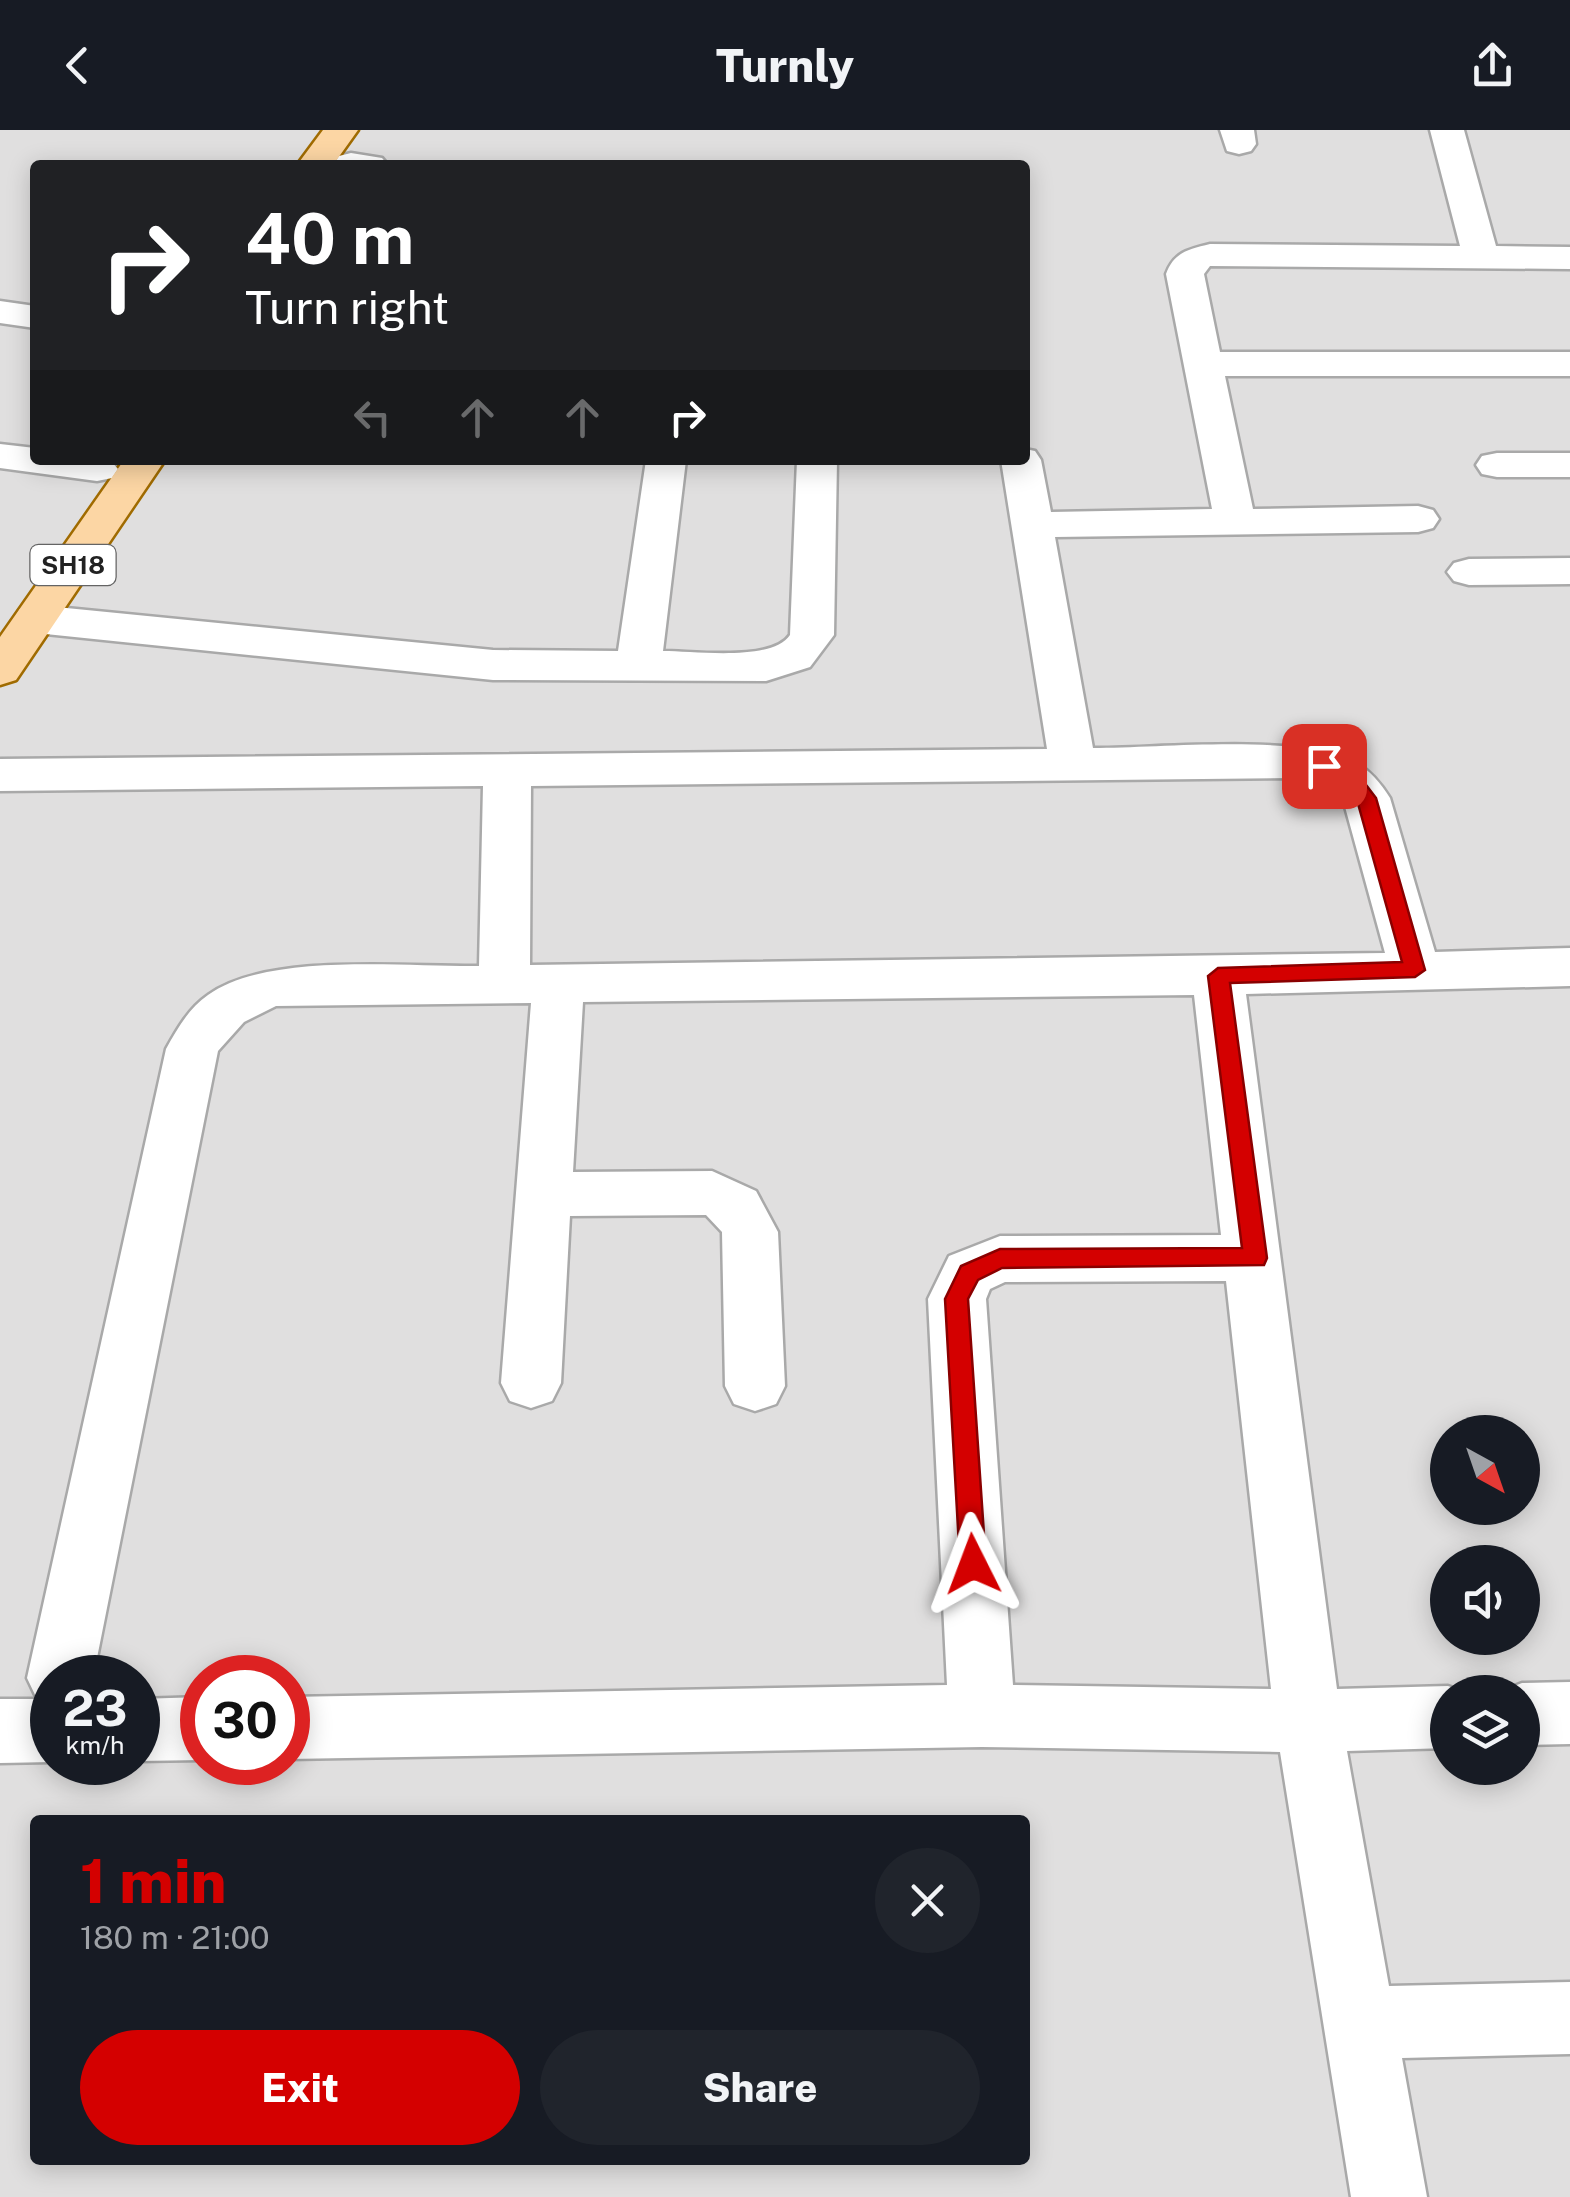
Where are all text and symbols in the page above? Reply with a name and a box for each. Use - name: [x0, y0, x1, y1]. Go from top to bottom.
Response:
- icon: back: [50, 38, 105, 93]
- icon: share: [1465, 38, 1520, 93]
- text: Turnly: [716, 39, 854, 92]
- text: 40 m: [245, 197, 415, 280]
- icon: right: [80, 200, 210, 330]
- text: Turn right: [245, 281, 449, 334]
- icon: left: [345, 390, 400, 445]
- icon: ahead: [450, 390, 505, 445]
- icon: ahead: [555, 390, 610, 445]
- icon: right: [660, 390, 715, 445]
- road number: SH18: [30, 545, 116, 585]
- pin: [1282, 724, 1367, 809]
- icon: arrive: [1297, 739, 1352, 794]
- north arrow: [1430, 1415, 1540, 1525]
- map controls: [1430, 1415, 1540, 1785]
- position arrow: [921, 1512, 1025, 1616]
- button: sound: [1430, 1545, 1540, 1655]
- speed limit sign: 30: [180, 1655, 310, 1785]
- button: layers: [1430, 1675, 1540, 1785]
- text: 23: [62, 1678, 128, 1737]
- text: km/h: [66, 1730, 124, 1760]
- text: 1 min: [80, 1846, 227, 1917]
- button: close: [875, 1848, 980, 1953]
- text: 180 m · 21:00: [80, 1919, 270, 1956]
- button: Exit: [80, 2030, 520, 2145]
- button: Share: [540, 2030, 980, 2145]

